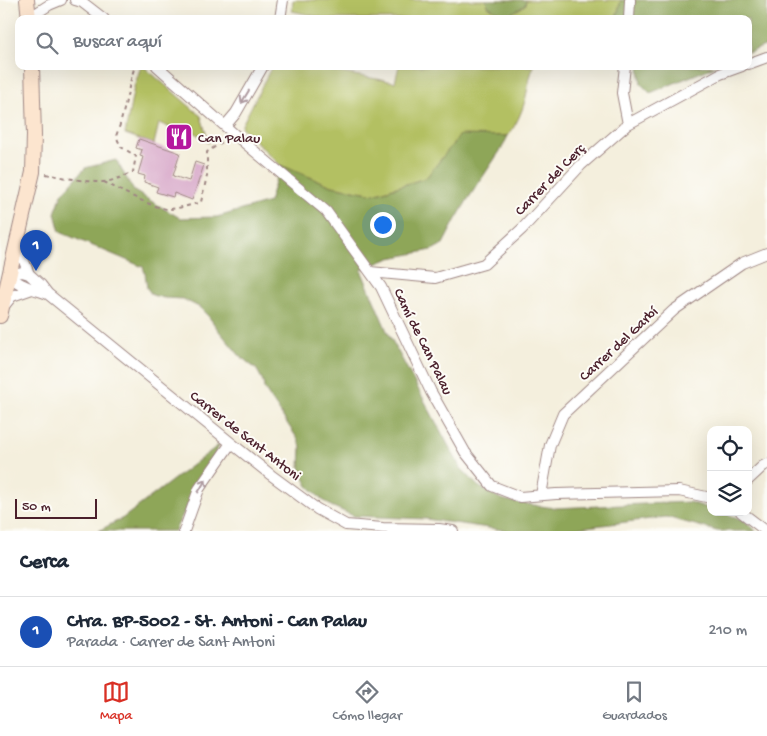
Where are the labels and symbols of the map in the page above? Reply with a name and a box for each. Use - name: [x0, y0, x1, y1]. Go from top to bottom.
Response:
- one-way arrow: [240, 89, 250, 103]
- restaurant icon: Can Palau: [164, 122, 194, 152]
- place label: Can Palau: [198, 130, 260, 148]
- street label: Carrer del Cerç: [512, 140, 590, 220]
- your location: [370, 212, 396, 238]
- pin: 1: [20, 230, 52, 271]
- street label: Camí de Can Palau: [389, 286, 456, 398]
- street label: Carrer del Garbí: [576, 303, 663, 386]
- street label: Carrer de Sant Antoni: [186, 388, 304, 486]
- one-way arrow: [197, 479, 207, 493]
- scale bar: [15, 496, 98, 519]

